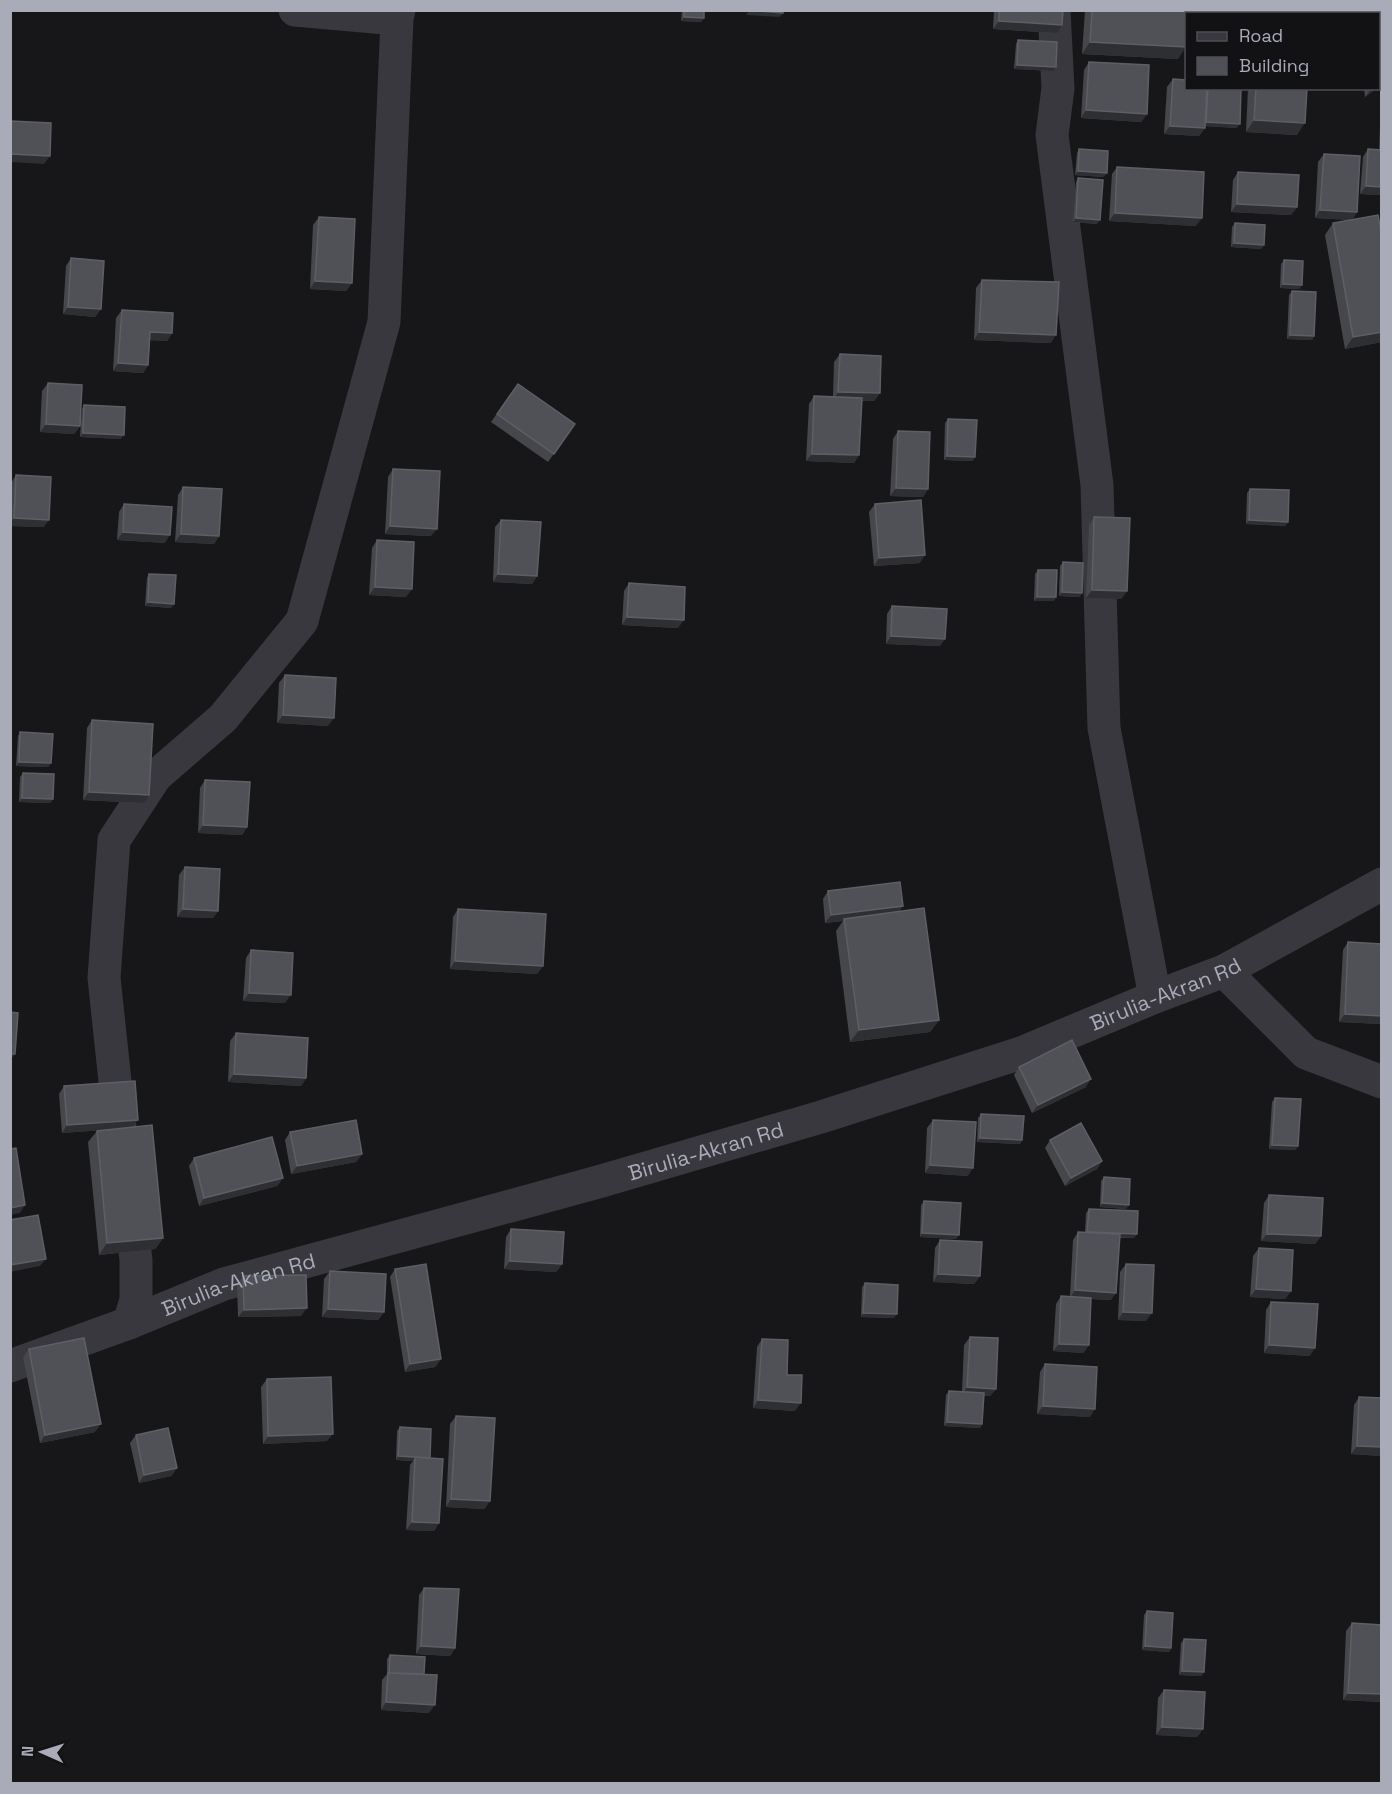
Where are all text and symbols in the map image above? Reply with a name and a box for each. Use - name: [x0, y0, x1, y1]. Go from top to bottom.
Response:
- legend: [1185, 12, 1380, 90]
- text: Road: [1239, 24, 1283, 47]
- text: Building: [1239, 54, 1309, 77]
- street label: Birulia-Akran Rd: [1085, 951, 1246, 1036]
- street label: Birulia-Akran Rd: [625, 1115, 787, 1186]
- street label: Birulia-Akran Rd: [157, 1246, 318, 1322]
- north arrow: [12, 1722, 72, 1782]
- text: N: [17, 1745, 38, 1757]

